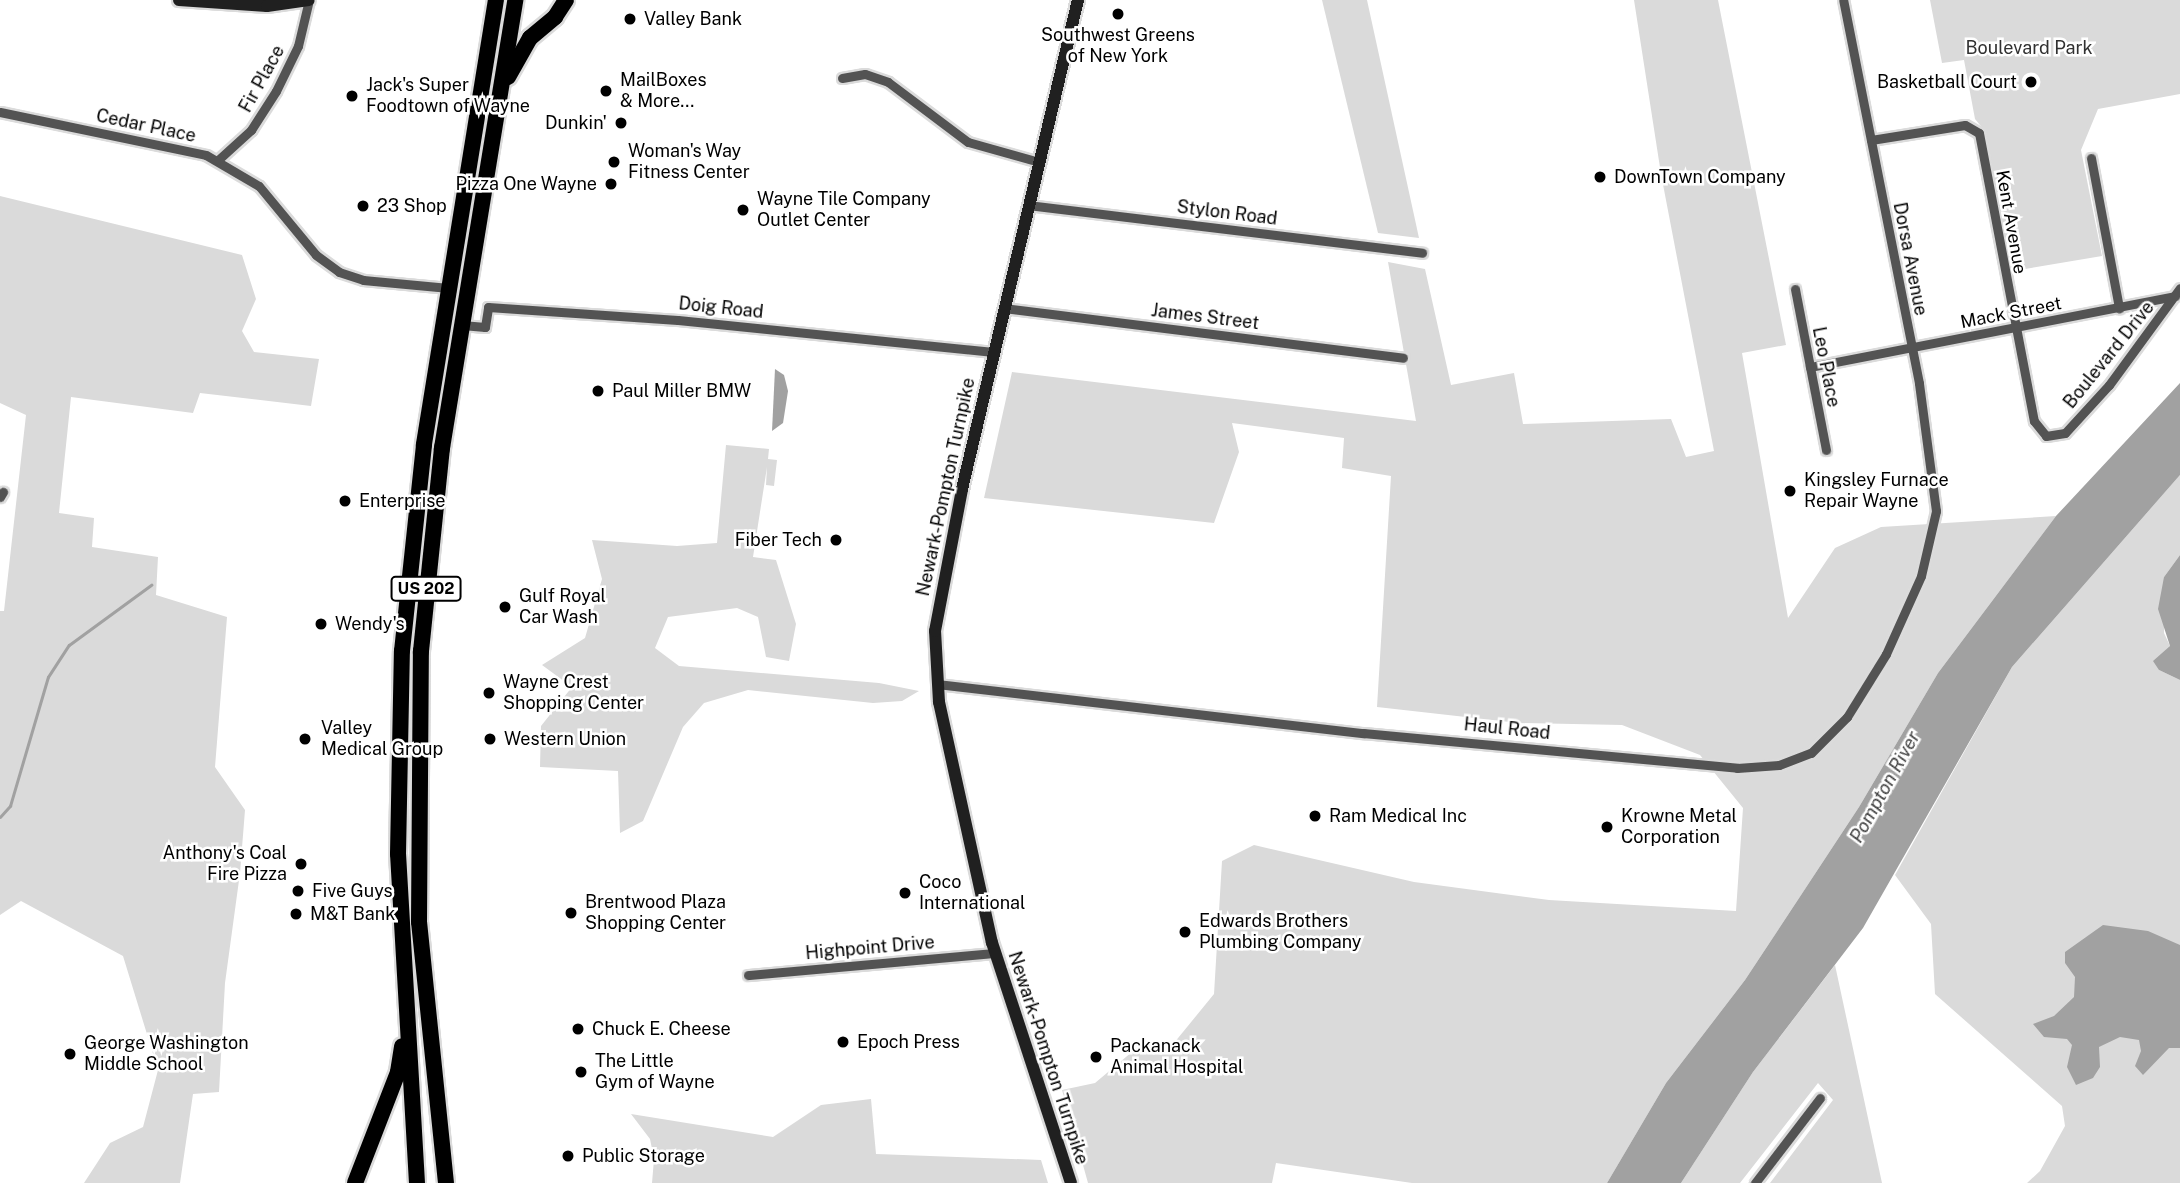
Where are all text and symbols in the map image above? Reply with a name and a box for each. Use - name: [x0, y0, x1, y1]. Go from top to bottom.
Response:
- marker: Southwest Greens of New York: [1110, 6, 1126, 22]
- place label: Valley Bank: [644, 8, 742, 30]
- marker: Valley Bank: [622, 11, 638, 27]
- place label: Southwest Greens of New York: [1041, 25, 1195, 68]
- park label: Boulevard Park: [1965, 37, 2093, 59]
- street label: Fir Place: [235, 42, 289, 116]
- place label: MailBoxes & More...: [620, 70, 707, 112]
- place label: Basketball Court: [1877, 71, 2017, 93]
- marker: Basketball Court: [2023, 74, 2039, 90]
- place label: Jack's Super Foodtown of Wayne: [366, 75, 531, 118]
- marker: MailBoxes & More...: [598, 83, 614, 99]
- marker: Jack's Super Foodtown of Wayne: [344, 88, 360, 104]
- street label: Cedar Place: [94, 105, 198, 147]
- place label: Dunkin': [545, 112, 607, 134]
- marker: Dunkin': [613, 115, 629, 131]
- place label: Woman's Way Fitness Center: [628, 141, 750, 184]
- marker: Woman's Way Fitness Center: [606, 154, 622, 170]
- place label: DownTown Company: [1614, 166, 1786, 188]
- street label: Kent Avenue: [1991, 168, 2031, 276]
- marker: DownTown Company: [1592, 169, 1608, 185]
- place label: Pizza One Wayne: [455, 173, 597, 195]
- marker: Pizza One Wayne: [603, 176, 619, 192]
- place label: Wayne Tile Company Outlet Center: [757, 189, 931, 232]
- place label: 23 Shop: [377, 195, 447, 217]
- street label: Stylon Road: [1176, 196, 1278, 230]
- marker: 23 Shop: [355, 198, 371, 214]
- street label: Dorsa Avenue: [1888, 201, 1932, 317]
- marker: Wayne Tile Company Outlet Center: [735, 202, 751, 218]
- street label: Doig Road: [677, 293, 765, 323]
- street label: Mack Street: [1959, 293, 2063, 333]
- street label: Boulevard Drive: [2059, 297, 2159, 413]
- street label: James Street: [1150, 300, 1260, 334]
- street label: Leo Place: [1808, 325, 1844, 409]
- street label: Newark-Pompton Turnpike: [912, 376, 980, 598]
- place label: Paul Miller BMW: [612, 380, 751, 402]
- marker: Paul Miller BMW: [590, 383, 606, 399]
- place label: Kingsley Furnace Repair Wayne: [1804, 470, 1949, 512]
- marker: Kingsley Furnace Repair Wayne: [1782, 483, 1798, 499]
- place label: Enterprise: [359, 490, 445, 512]
- marker: Enterprise: [337, 493, 353, 509]
- place label: Fiber Tech: [735, 529, 822, 551]
- marker: Fiber Tech: [828, 532, 844, 548]
- road number: US 202: [389, 576, 463, 602]
- place label: Gulf Royal Car Wash: [519, 586, 606, 628]
- marker: Gulf Royal Car Wash: [497, 599, 513, 615]
- place label: Wendy's: [335, 613, 405, 635]
- marker: Wendy's: [313, 616, 329, 632]
- place label: Wayne Crest Shopping Center: [503, 672, 644, 714]
- marker: Wayne Crest Shopping Center: [481, 685, 497, 701]
- street label: Haul Road: [1463, 714, 1551, 744]
- place label: Valley Medical Group: [321, 718, 443, 760]
- water label: Pompton River: [1845, 727, 1925, 847]
- place label: Western Union: [504, 728, 626, 750]
- marker: Valley Medical Group: [295, 729, 315, 749]
- marker: Western Union: [482, 731, 498, 747]
- place label: Ram Medical Inc: [1329, 805, 1467, 827]
- place label: Krowne Metal Corporation: [1621, 806, 1737, 848]
- marker: Ram Medical Inc: [1307, 808, 1323, 824]
- marker: Krowne Metal Corporation: [1599, 819, 1615, 835]
- place label: Anthony's Coal Fire Pizza: [162, 843, 287, 886]
- marker: Anthony's Coal Fire Pizza: [293, 856, 309, 872]
- place label: Coco International: [919, 872, 1025, 914]
- place label: Five Guys: [312, 880, 393, 902]
- marker: Five Guys: [290, 883, 306, 899]
- marker: Coco International: [897, 885, 913, 901]
- place label: Brentwood Plaza Shopping Center: [585, 892, 726, 934]
- place label: M&T Bank: [310, 903, 395, 925]
- marker: Brentwood Plaza Shopping Center: [563, 905, 579, 921]
- marker: M&T Bank: [288, 906, 304, 922]
- place label: Edwards Brothers Plumbing Company: [1199, 911, 1361, 954]
- marker: Edwards Brothers Plumbing Company: [1177, 924, 1193, 940]
- street label: Highpoint Drive: [804, 932, 936, 964]
- street label: Newark-Pompton Turnpike: [1003, 949, 1093, 1167]
- place label: Chuck E. Cheese: [592, 1018, 731, 1040]
- marker: Chuck E. Cheese: [570, 1021, 586, 1037]
- place label: Epoch Press: [857, 1031, 960, 1053]
- place label: George Washington Middle School: [84, 1033, 249, 1076]
- marker: Epoch Press: [835, 1034, 851, 1050]
- place label: Packanack Animal Hospital: [1110, 1036, 1243, 1078]
- marker: George Washington Middle School: [62, 1046, 78, 1062]
- marker: Packanack Animal Hospital: [1088, 1049, 1104, 1065]
- place label: The Little Gym of Wayne: [595, 1051, 715, 1094]
- marker: The Little Gym of Wayne: [573, 1064, 589, 1080]
- place label: Public Storage: [582, 1145, 705, 1167]
- marker: Public Storage: [560, 1148, 576, 1164]

